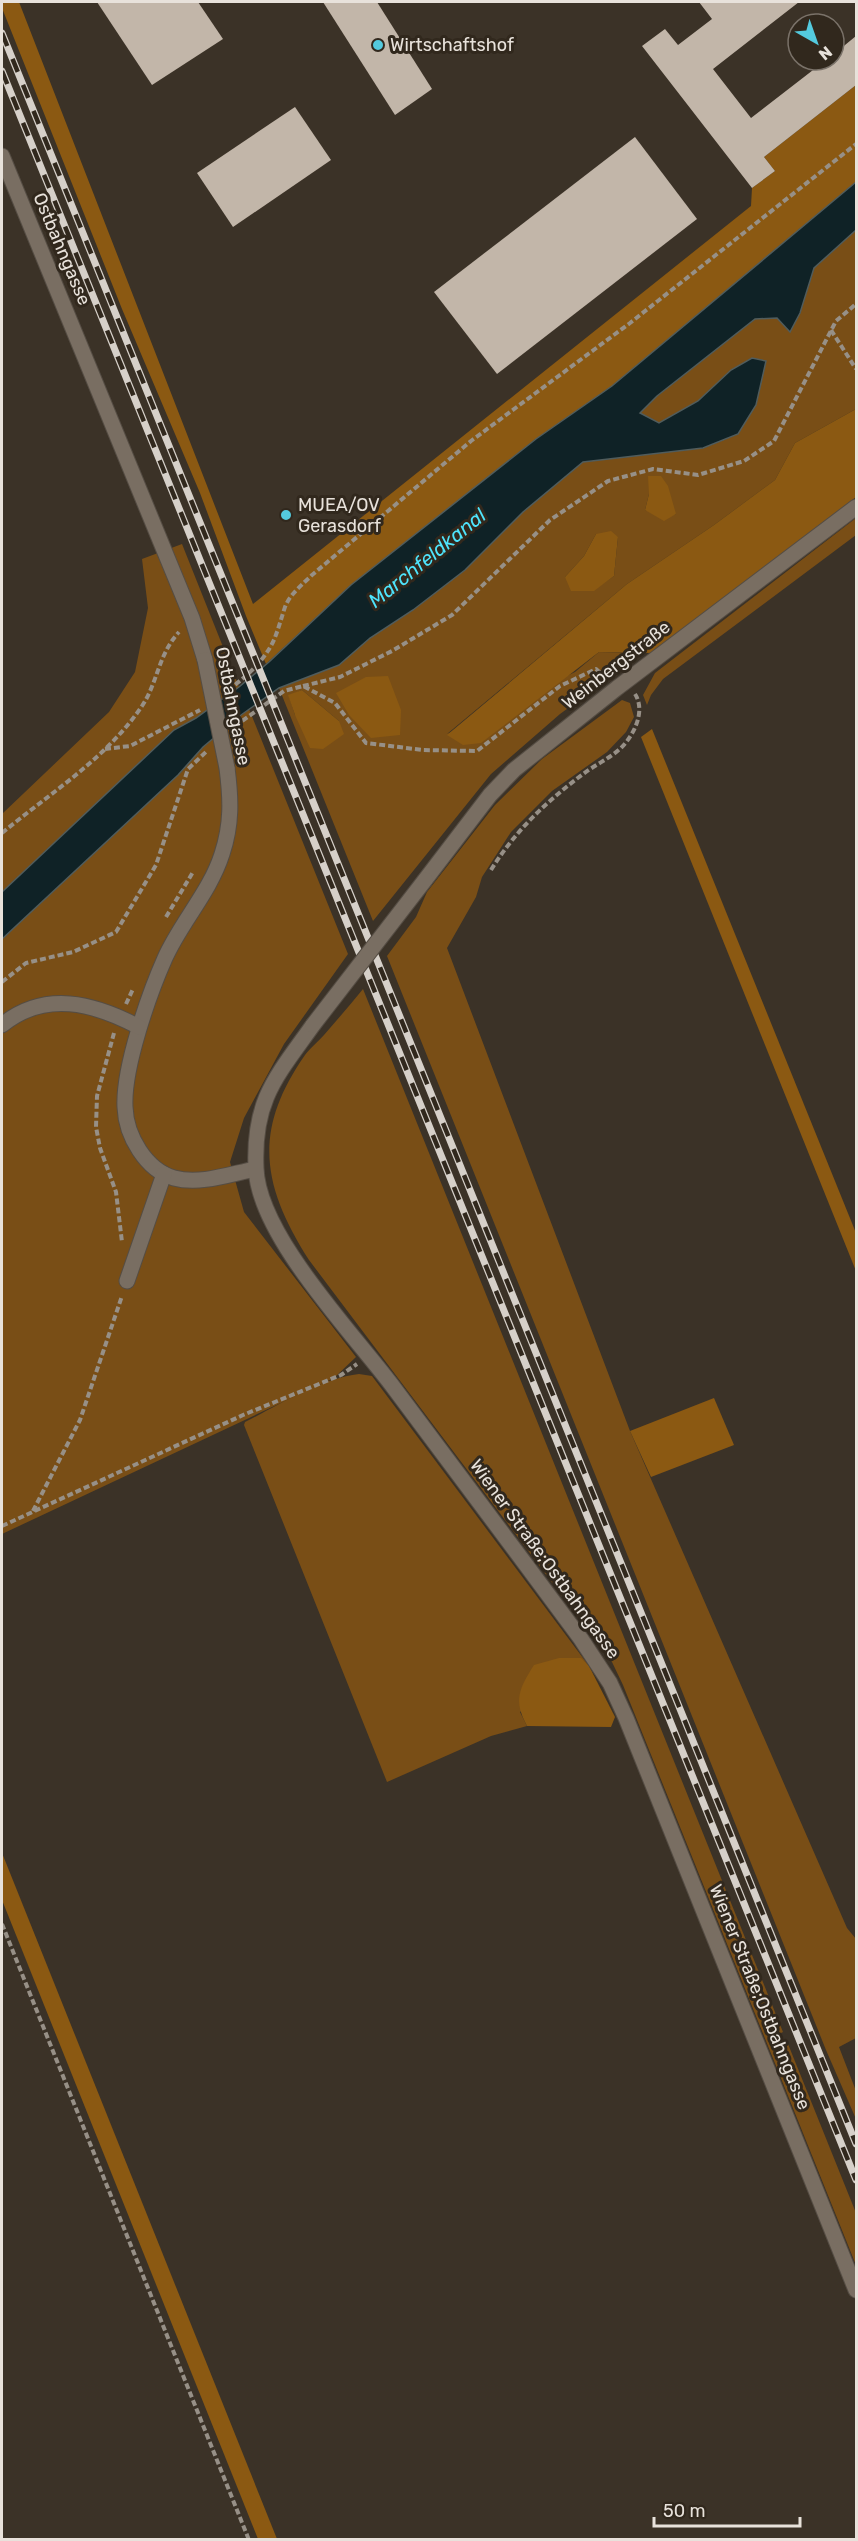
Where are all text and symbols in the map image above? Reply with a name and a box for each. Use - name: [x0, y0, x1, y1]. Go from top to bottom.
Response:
- north arrow: [786, 12, 846, 72]
- place label: Wirtschaftshof: [390, 34, 514, 56]
- marker: Wirtschaftshof: [371, 38, 385, 52]
- text: N: [815, 42, 836, 64]
- street label: Ostbahngasse: [28, 189, 96, 309]
- place label: MUEA/OV Gerasdorf: [298, 494, 381, 537]
- water label: Marchfeldkanal: [363, 503, 492, 613]
- marker: MUEA/OV Gerasdorf: [279, 508, 293, 522]
- street label: Weinbergstraße: [558, 616, 674, 714]
- street label: Ostbahngasse: [211, 645, 255, 767]
- street label: Wiener Straße;Ostbahngasse: [465, 1455, 625, 1663]
- street label: Wiener Straße;Ostbahngasse: [705, 1881, 815, 2113]
- scale bar: [654, 2490, 800, 2528]
- text: 50 m: [663, 2500, 706, 2522]

